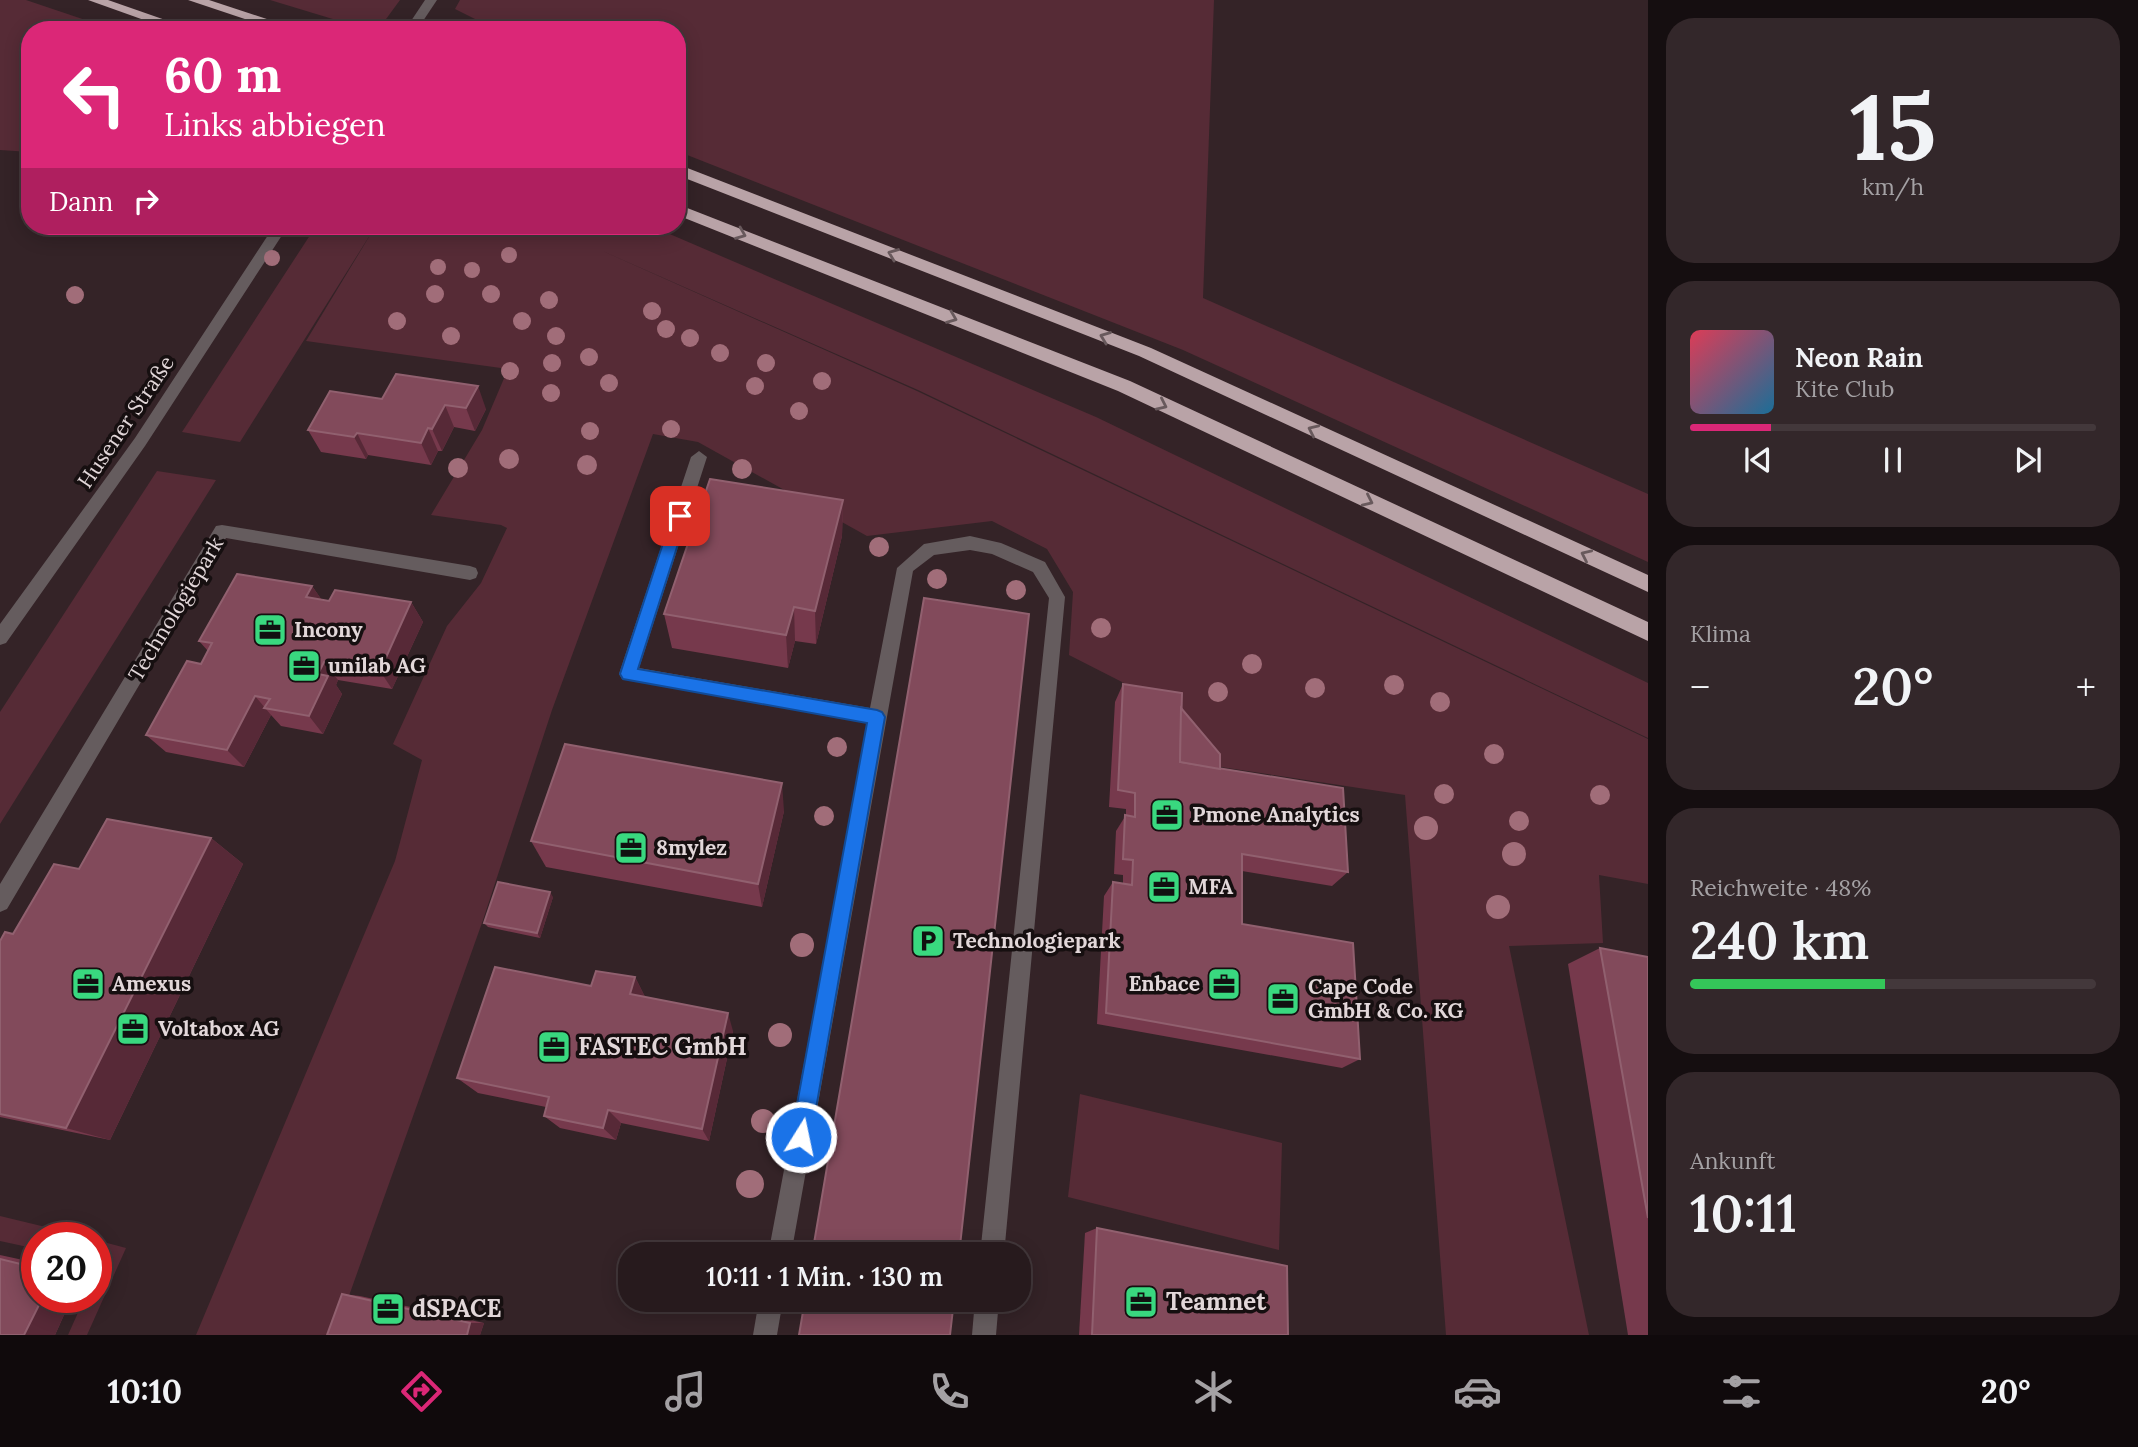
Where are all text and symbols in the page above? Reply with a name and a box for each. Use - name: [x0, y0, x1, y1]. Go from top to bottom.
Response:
- text: 60 m: [164, 43, 281, 105]
- icon: left: [49, 49, 140, 140]
- text: 15: [1850, 68, 1936, 185]
- text: Links abbiegen: [164, 104, 386, 145]
- text: km/h: [1862, 172, 1924, 201]
- icon: right: [127, 182, 165, 220]
- text: Dann: [49, 185, 113, 218]
- one-way arrow: [734, 226, 746, 240]
- one-way arrow: [888, 248, 900, 262]
- one-way arrow: [945, 310, 957, 324]
- one-way arrow: [1099, 331, 1111, 345]
- text: Neon Rain: [1795, 341, 1923, 374]
- street label: Husener Straße: [71, 350, 180, 493]
- text: Kite Club: [1795, 374, 1894, 403]
- one-way arrow: [1155, 396, 1168, 410]
- one-way arrow: [1307, 424, 1320, 438]
- icon: previous: [1739, 441, 1777, 479]
- icon: pause: [1874, 441, 1912, 479]
- icon: next: [2009, 441, 2047, 479]
- pin: [650, 486, 710, 546]
- one-way arrow: [1361, 493, 1374, 507]
- icon: arrive: [661, 497, 699, 535]
- street label: Technologiepark: [122, 531, 230, 686]
- one-way arrow: [1581, 549, 1593, 563]
- office icon: Incony: [251, 611, 289, 649]
- place label: Incony: [294, 616, 363, 643]
- text: Klima: [1690, 619, 1751, 648]
- office icon: unilab AG: [285, 647, 323, 685]
- place label: unilab AG: [328, 652, 426, 679]
- text: 20°: [1853, 653, 1933, 719]
- text: −: [1690, 663, 1710, 711]
- text: +: [2076, 663, 2096, 711]
- office icon: Pmone Analytics: [1148, 796, 1186, 834]
- place label: Pmone Analytics: [1192, 801, 1360, 828]
- office icon: 8mylez: [612, 829, 650, 867]
- place label: 8mylez: [656, 834, 727, 861]
- office icon: MFA: [1145, 868, 1183, 906]
- place label: MFA: [1188, 873, 1233, 900]
- text: Reichweite · 48%: [1690, 873, 1871, 902]
- text: 240 km: [1690, 907, 1870, 973]
- parking icon: Technologiepark: [909, 922, 947, 960]
- place label: Technologiepark: [953, 927, 1121, 954]
- office icon: Amexus: [69, 965, 107, 1003]
- office icon: Enbace: [1205, 965, 1243, 1003]
- place label: Amexus: [112, 970, 191, 997]
- place label: Enbace: [1128, 970, 1200, 997]
- place label: Cape Code GmbH & Co. KG: [1308, 973, 1463, 1024]
- office icon: Cape Code GmbH & Co. KG: [1264, 980, 1302, 1018]
- office icon: Voltabox AG: [114, 1010, 152, 1048]
- place label: Voltabox AG: [158, 1015, 280, 1042]
- office icon: FASTEC GmbH: [535, 1028, 573, 1066]
- place label: FASTEC GmbH: [578, 1031, 747, 1062]
- position arrow: [764, 1100, 838, 1174]
- text: Ankunft: [1690, 1146, 1775, 1175]
- text: 10:11: [1690, 1180, 1797, 1246]
- speed limit sign: 20: [21, 1222, 112, 1313]
- text: 10:11 · 1 Min. · 130 m: [706, 1260, 943, 1293]
- office icon: Teamnet: [1122, 1283, 1160, 1321]
- place label: Teamnet: [1166, 1286, 1267, 1317]
- office icon: dSPACE: [369, 1290, 407, 1328]
- place label: dSPACE: [412, 1293, 502, 1324]
- icon: directions: [397, 1367, 446, 1416]
- icon: music: [661, 1367, 710, 1416]
- icon: phone: [925, 1367, 974, 1416]
- icon: climate: [1189, 1367, 1238, 1416]
- icon: car: [1453, 1367, 1502, 1416]
- icon: filters: [1717, 1367, 1766, 1416]
- text: 10:10: [107, 1371, 182, 1412]
- text: 20°: [1981, 1371, 2030, 1412]

